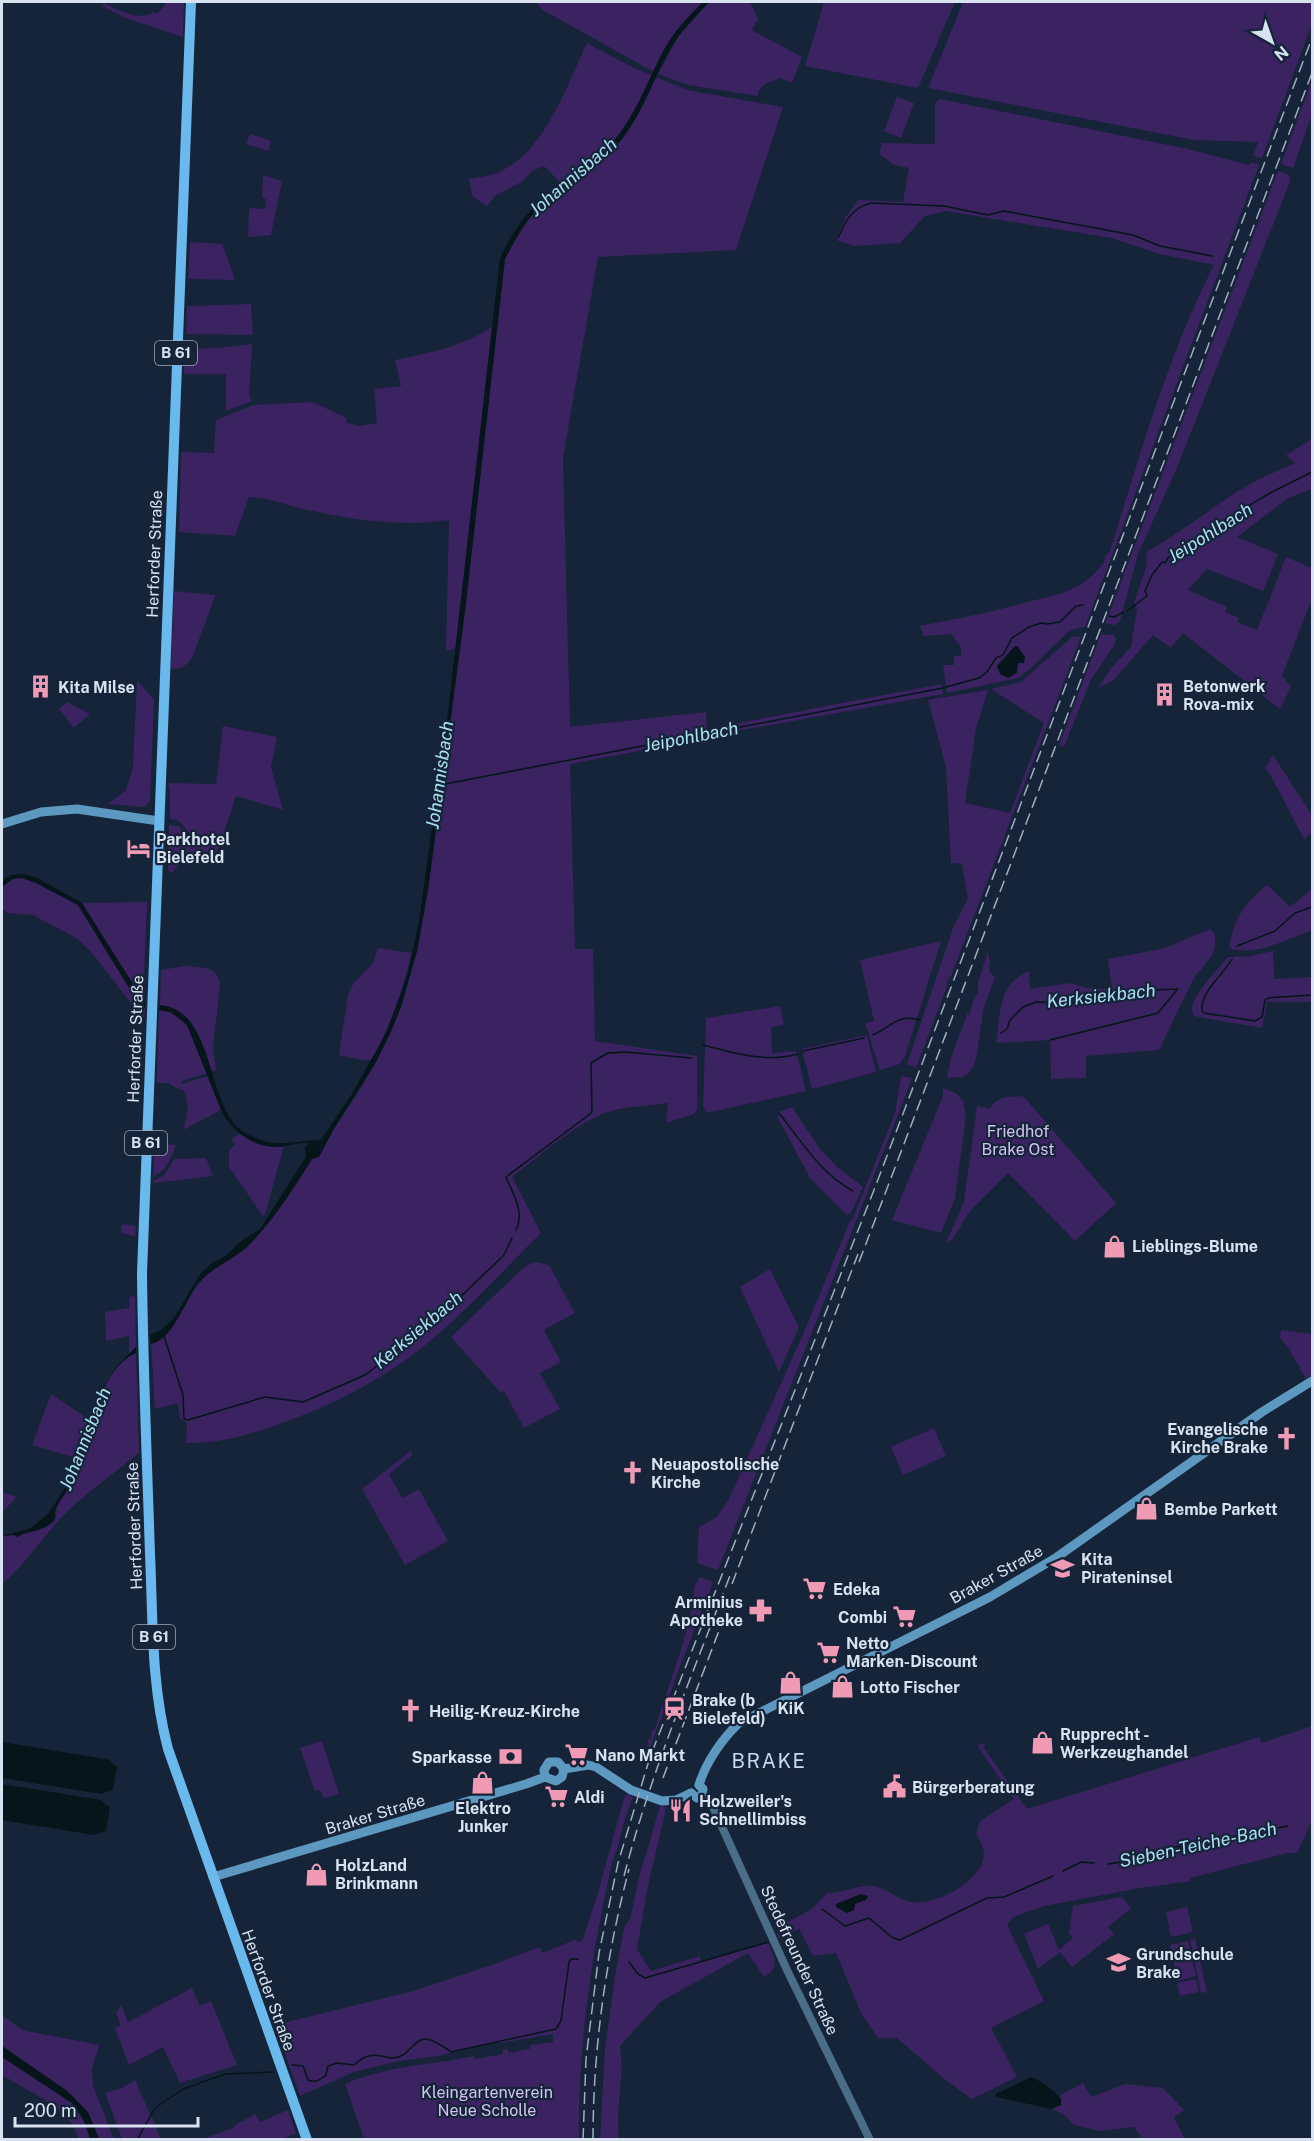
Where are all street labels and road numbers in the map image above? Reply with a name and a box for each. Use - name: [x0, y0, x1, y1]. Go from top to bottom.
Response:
- road number: B 61: [155, 341, 197, 365]
- street label: Herforder Straße: [143, 490, 166, 618]
- street label: Herforder Straße: [124, 975, 147, 1103]
- road number: B 61: [125, 1131, 167, 1155]
- street label: Herforder Straße: [123, 1462, 146, 1590]
- street label: Braker Straße: [946, 1541, 1046, 1608]
- road number: B 61: [133, 1625, 175, 1649]
- street label: Braker Straße: [323, 1790, 427, 1839]
- street label: Stedefreunder Straße: [757, 1883, 843, 2038]
- street label: Herforder Straße: [238, 1927, 299, 2053]

